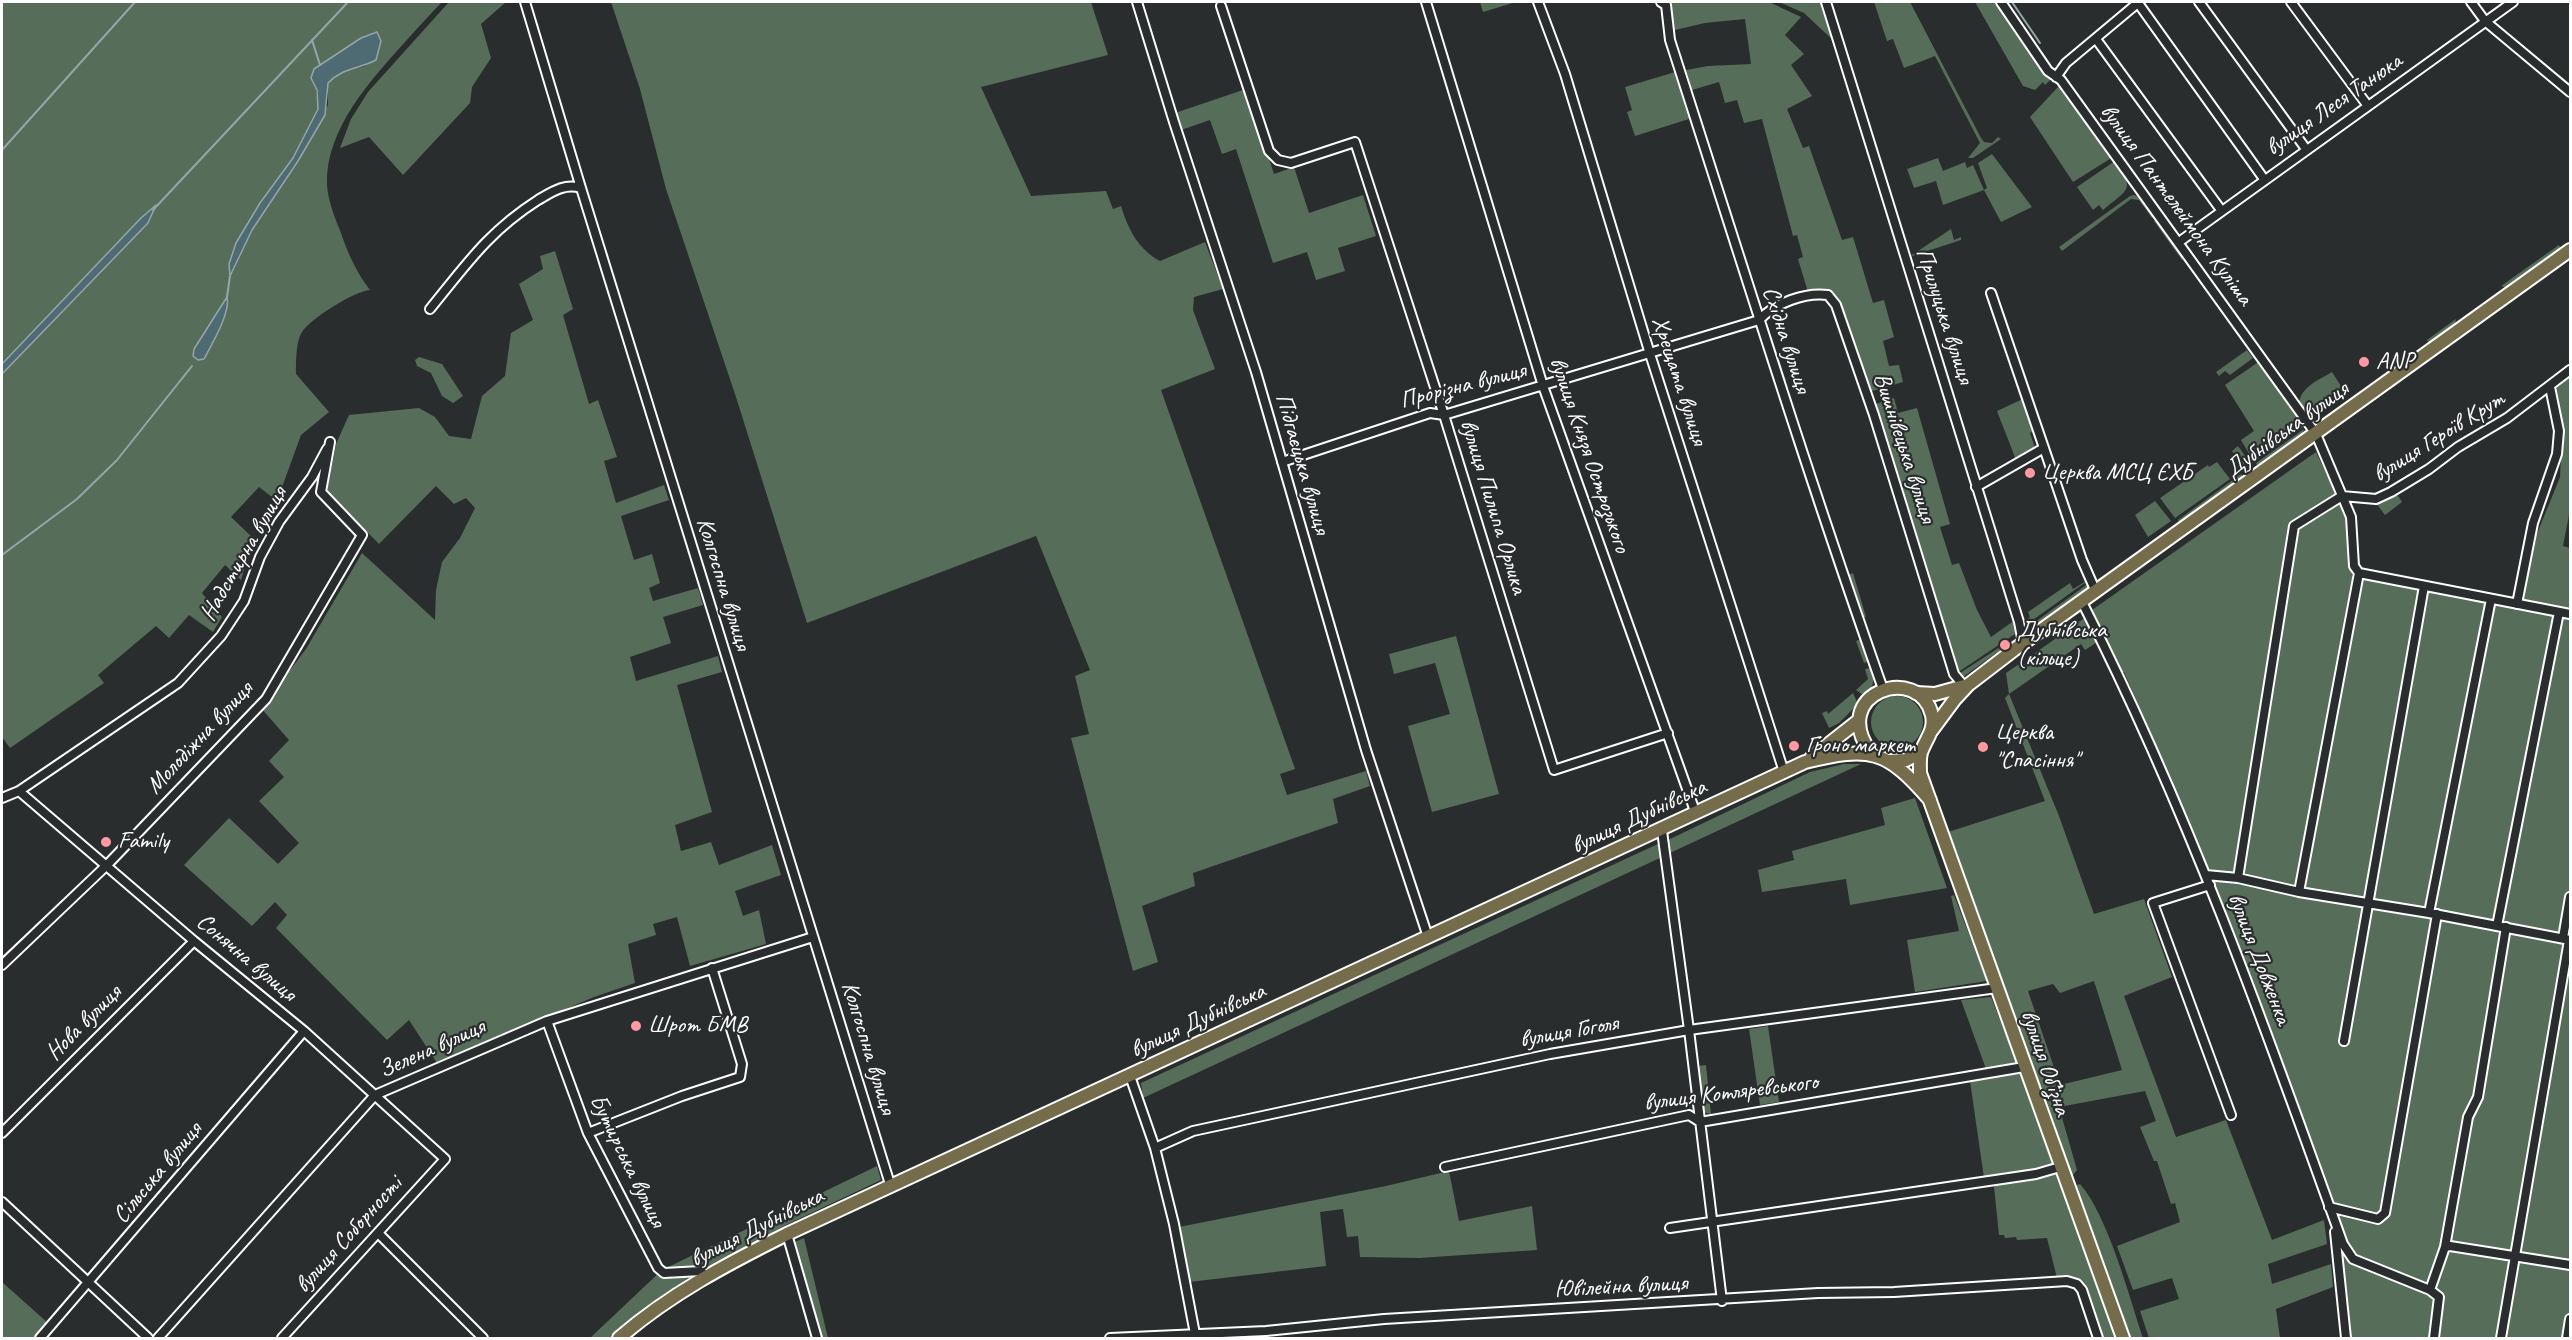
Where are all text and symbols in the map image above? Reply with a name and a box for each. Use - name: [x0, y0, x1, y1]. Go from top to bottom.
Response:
- street label: вулиця Леся Танюка: [2260, 47, 2408, 163]
- street label: вулиця Пантелеймона Куліша: [2093, 98, 2259, 312]
- street label: Прилуцька вулиця: [1909, 245, 1979, 387]
- street label: Східна вулиця: [1755, 283, 1817, 397]
- street label: Хрещата вулиця: [1645, 313, 1713, 449]
- place label: ANP: [2376, 348, 2414, 376]
- street label: вулиця Князя Острозького: [1542, 353, 1636, 557]
- marker: ANP: [2357, 355, 2371, 369]
- street label: Прорізна вулиця: [1397, 356, 1529, 416]
- street label: Вишнівецька вулиця: [1866, 369, 1942, 527]
- street label: Дубнівська вулиця: [2219, 375, 2355, 485]
- street label: вулиця Героїв Крут: [2368, 385, 2510, 489]
- street label: Підгаєцька вулиця: [1268, 390, 1336, 538]
- street label: вулиця Пилипа Орлика: [1453, 416, 1533, 598]
- place label: Церква МСЦ ЄХБ: [2042, 459, 2193, 487]
- marker: Церква МСЦ ЄХБ: [2023, 466, 2037, 480]
- street label: Надстирна вулиця: [194, 482, 294, 626]
- street label: Колгоспна вулиця: [689, 514, 757, 654]
- place label: Дубнівська (кільце): [2017, 617, 2106, 673]
- marker: Дубнівська (кільце): [1998, 638, 2012, 652]
- street label: Молодіжна вулиця: [140, 676, 260, 800]
- place label: Церква "Спасіння": [1995, 719, 2079, 775]
- place label: Гроно маркет: [1806, 732, 1915, 760]
- marker: Гроно маркет: [1787, 739, 1801, 753]
- marker: Церква "Спасіння": [1976, 740, 1990, 754]
- street label: вулиця Дубнівська: [1567, 773, 1711, 861]
- place label: Family: [118, 828, 169, 856]
- marker: Family: [99, 835, 113, 849]
- street label: вулиця Довженка: [2221, 889, 2297, 1029]
- street label: Сонячна вулиця: [190, 908, 302, 1008]
- street label: вулиця Дубнівська: [1126, 977, 1270, 1065]
- street label: Колгоспна вулиця: [834, 978, 902, 1118]
- street label: Нова вулиця: [40, 979, 128, 1067]
- street label: вулиця Об’їзна: [2013, 1006, 2077, 1120]
- street label: вулиця Гоголя: [1517, 1009, 1621, 1055]
- place label: Шрот БМВ: [648, 1012, 747, 1040]
- street label: Зелена вулиця: [375, 1013, 489, 1085]
- marker: Шрот БМВ: [629, 1019, 643, 1033]
- street label: вулиця Котляревського: [1642, 1068, 1820, 1118]
- street label: Бутирська вулиця: [582, 1090, 672, 1232]
- street label: Сільська вулиця: [107, 1116, 209, 1230]
- street label: вулиця Соборності: [289, 1171, 409, 1299]
- street label: вулиця Дубнівська: [685, 1182, 829, 1274]
- street label: Ювілейна вулиця: [1554, 1269, 1688, 1305]

